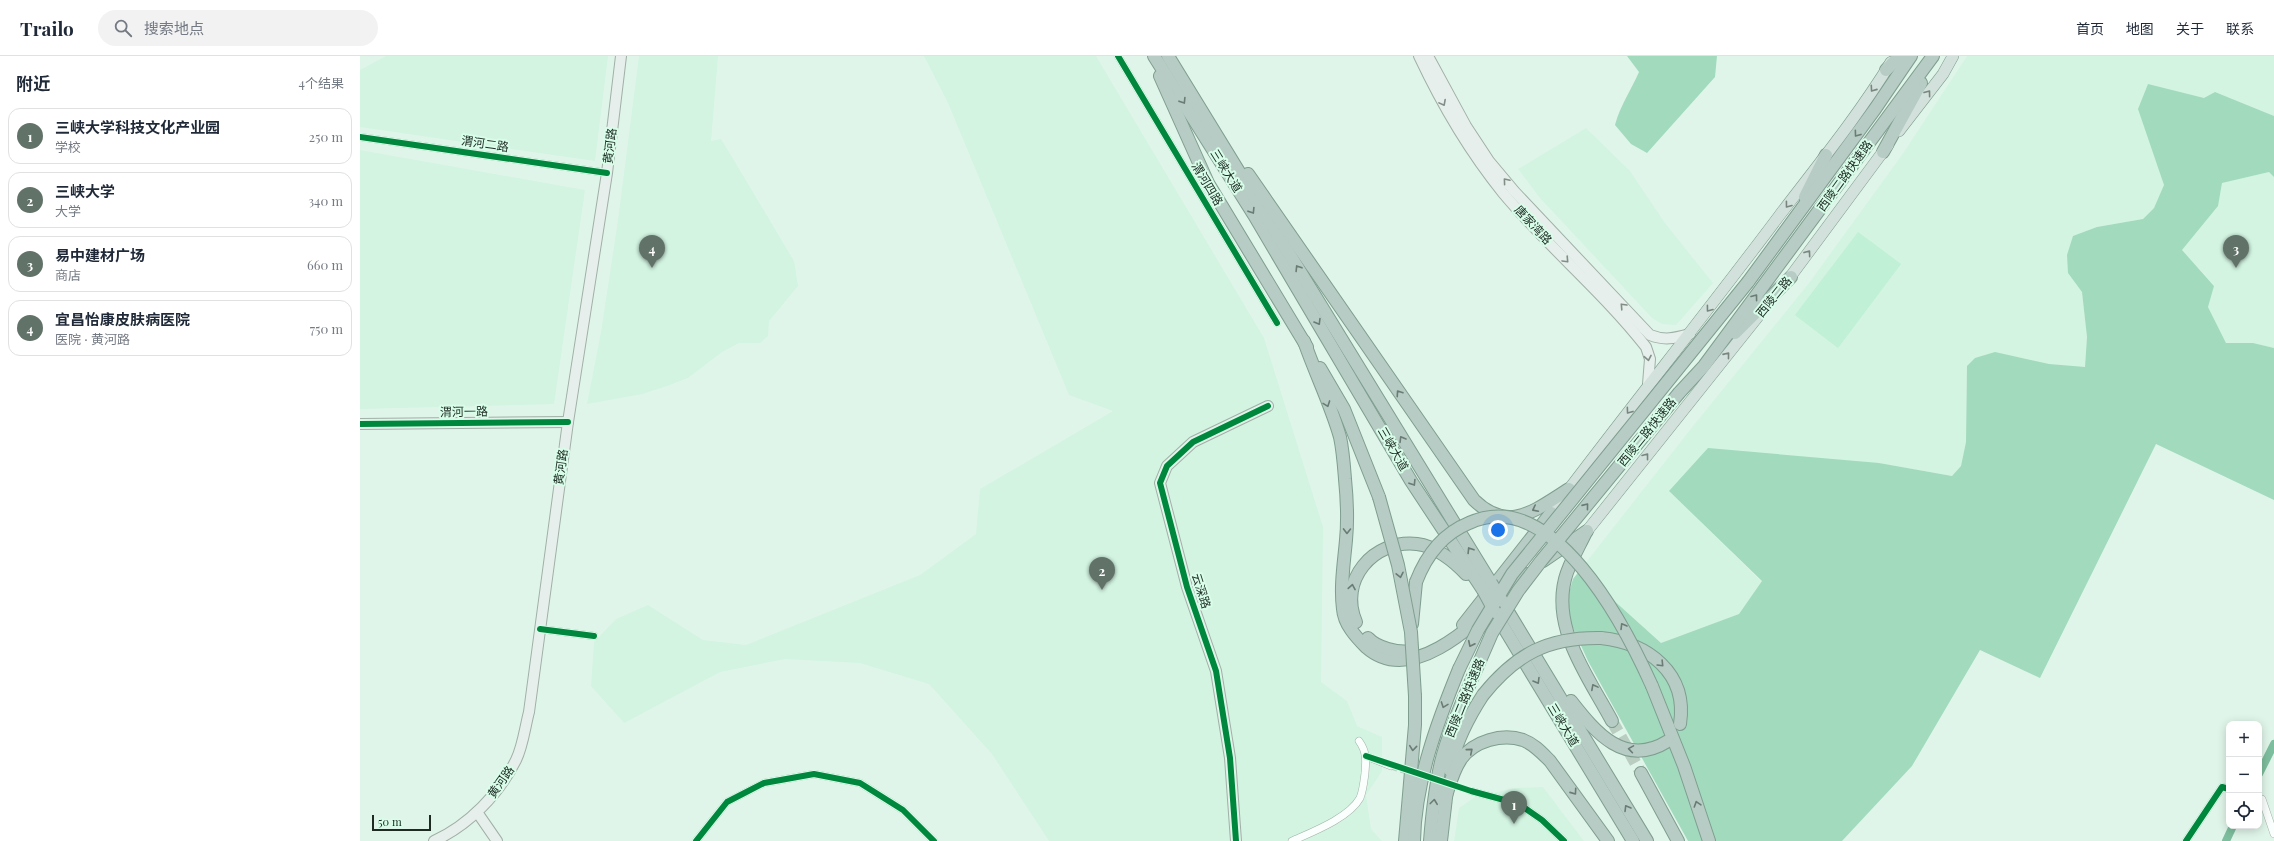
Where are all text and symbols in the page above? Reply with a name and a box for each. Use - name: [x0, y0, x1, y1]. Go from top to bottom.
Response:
- search box: [98, 10, 378, 46]
- text: Trailo: [20, 15, 74, 41]
- icon: search: [112, 17, 134, 39]
- text: 搜索地点: [144, 18, 204, 38]
- text: 首页: [2076, 19, 2104, 38]
- text: 地图: [2126, 19, 2154, 38]
- text: 关于: [2176, 19, 2204, 38]
- text: 联系: [2226, 19, 2254, 38]
- text: 附近: [16, 72, 50, 94]
- text: 4个结果: [299, 74, 344, 91]
- one-way arrow: [1871, 84, 1878, 91]
- one-way arrow: [1923, 90, 1931, 97]
- one-way arrow: [1178, 97, 1186, 104]
- one-way arrow: [1438, 99, 1446, 106]
- text: 三峡大学科技文化产业园: [55, 117, 220, 137]
- street label: 黄河路: [599, 127, 619, 165]
- text: 1: [28, 128, 32, 145]
- text: 250 m: [309, 128, 343, 145]
- one-way arrow: [1855, 130, 1862, 137]
- street label: 渭河二路: [460, 132, 510, 154]
- street label: 西陵二路快速路: [1813, 137, 1875, 214]
- text: 学校: [55, 138, 81, 155]
- street label: 三峡大道: [1207, 146, 1246, 195]
- street label: 渭河四路: [1189, 159, 1227, 208]
- one-way arrow: [1503, 178, 1510, 186]
- text: 三峡大学: [55, 181, 115, 201]
- text: 2: [27, 192, 33, 209]
- text: 340 m: [308, 192, 343, 209]
- one-way arrow: [1786, 200, 1793, 207]
- street label: 唐家湾路: [1512, 201, 1556, 247]
- text: 大学: [55, 202, 81, 219]
- one-way arrow: [1247, 207, 1254, 214]
- pin: 4: [639, 235, 665, 268]
- pin: 3: [2223, 235, 2249, 268]
- text: 易中建材广场: [55, 245, 145, 265]
- one-way arrow: [1803, 250, 1811, 257]
- one-way arrow: [1561, 255, 1569, 263]
- text: 3: [27, 256, 33, 273]
- text: 660 m: [307, 256, 343, 273]
- one-way arrow: [1295, 265, 1303, 272]
- text: 商店: [55, 266, 81, 283]
- street label: 西陵二路: [1752, 273, 1795, 320]
- one-way arrow: [1750, 294, 1757, 301]
- one-way arrow: [1620, 303, 1628, 311]
- one-way arrow: [1707, 304, 1714, 311]
- text: 宜昌怡康皮肤病医院: [55, 309, 190, 329]
- one-way arrow: [1314, 318, 1321, 325]
- text: 4: [27, 320, 33, 337]
- text: 750 m: [310, 320, 343, 337]
- text: 医院 · 黄河路: [55, 330, 130, 347]
- one-way arrow: [1723, 352, 1730, 359]
- one-way arrow: [1644, 355, 1652, 362]
- one-way arrow: [1396, 390, 1403, 397]
- street label: 西陵二路快速路: [1614, 394, 1679, 469]
- one-way arrow: [1322, 400, 1331, 407]
- street label: 渭河一路: [440, 403, 488, 419]
- one-way arrow: [1627, 406, 1634, 413]
- street label: 三峡大道: [1375, 424, 1413, 473]
- one-way arrow: [1399, 436, 1406, 443]
- street label: 黄河路: [550, 448, 570, 486]
- one-way arrow: [1641, 454, 1648, 461]
- one-way arrow: [1408, 479, 1415, 486]
- one-way arrow: [1581, 503, 1588, 511]
- one-way arrow: [1532, 504, 1540, 512]
- your location: [1488, 520, 1508, 540]
- one-way arrow: [1343, 528, 1351, 534]
- one-way arrow: [1467, 547, 1475, 554]
- pin: 2: [1089, 557, 1115, 590]
- street label: 云深路: [1189, 571, 1215, 610]
- one-way arrow: [1396, 572, 1404, 578]
- one-way arrow: [1348, 584, 1356, 590]
- one-way arrow: [1620, 623, 1627, 630]
- one-way arrow: [1468, 640, 1476, 647]
- street label: 西陵二路快速路: [1441, 656, 1487, 740]
- one-way arrow: [1656, 659, 1664, 667]
- one-way arrow: [1532, 677, 1539, 684]
- one-way arrow: [1591, 684, 1598, 691]
- street label: 三峡大道: [1545, 700, 1583, 749]
- one-way arrow: [1441, 702, 1449, 709]
- map controls: [2226, 721, 2262, 829]
- button: +: [2226, 721, 2262, 757]
- one-way arrow: [1408, 745, 1417, 751]
- one-way arrow: [1628, 745, 1635, 754]
- one-way arrow: [1465, 748, 1473, 755]
- button: −: [2226, 757, 2262, 793]
- street label: 黄河路: [483, 762, 517, 801]
- one-way arrow: [1569, 788, 1577, 795]
- pin: 1: [1501, 791, 1527, 824]
- button: locate: [2226, 793, 2262, 829]
- one-way arrow: [1429, 799, 1438, 805]
- one-way arrow: [1693, 801, 1701, 808]
- one-way arrow: [1624, 805, 1632, 812]
- scale bar: [372, 813, 431, 832]
- text: 50 m: [378, 814, 402, 829]

